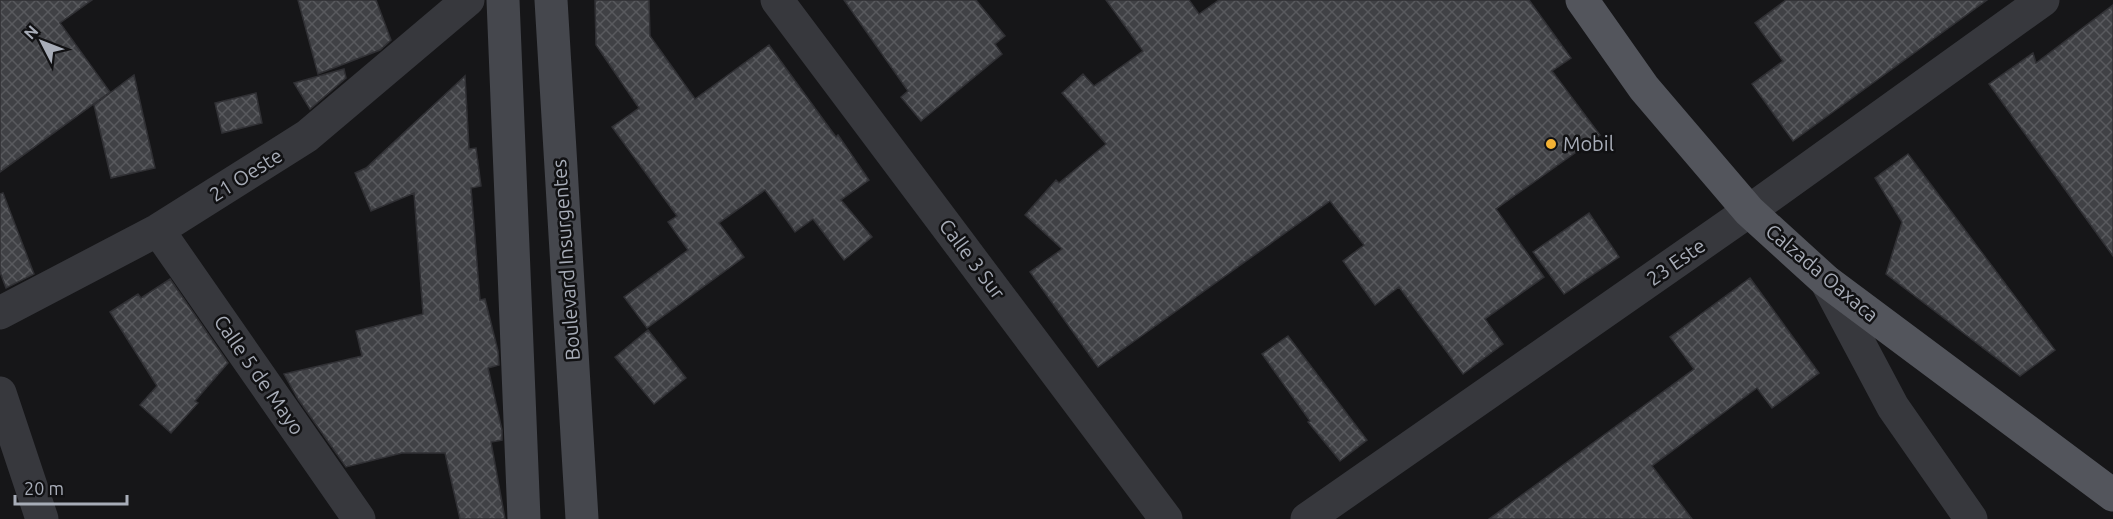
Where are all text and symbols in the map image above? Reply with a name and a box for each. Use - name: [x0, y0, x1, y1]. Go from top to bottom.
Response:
- north arrow: [12, 12, 72, 72]
- text: N: [20, 22, 42, 42]
- place label: Mobil: [1563, 132, 1614, 155]
- marker: Mobil: [1544, 137, 1558, 151]
- street label: 21 Oeste: [205, 143, 286, 206]
- street label: Boulevard Insurgentes: [547, 159, 584, 361]
- street label: Calle 3 Sur: [935, 214, 1010, 303]
- street label: Calzada Oaxaca: [1762, 219, 1883, 326]
- street label: 23 Este: [1642, 233, 1709, 290]
- street label: Calle 5 de Mayo: [210, 310, 309, 439]
- scale bar: [15, 468, 128, 506]
- text: 20 m: [24, 478, 64, 498]

